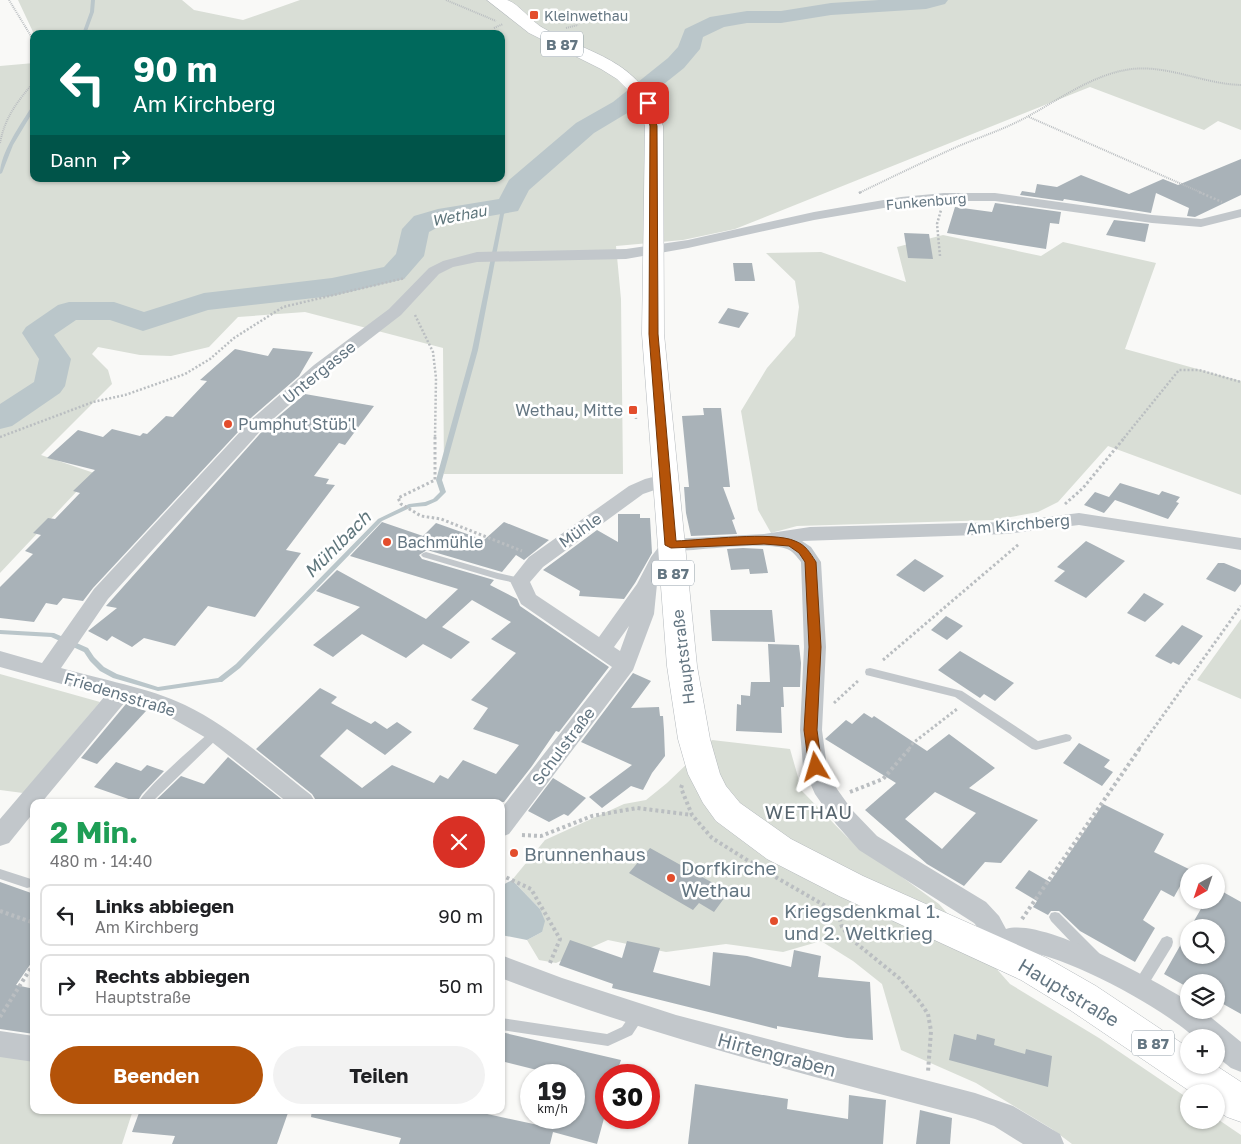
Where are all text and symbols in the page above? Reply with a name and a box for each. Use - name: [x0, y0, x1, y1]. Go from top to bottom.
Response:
- place label: Kleinwethau: [544, 7, 628, 24]
- marker: Kleinwethau: [528, 9, 540, 21]
- road number: B 87: [541, 32, 583, 56]
- text: 90 m: [133, 48, 217, 90]
- icon: left: [50, 50, 115, 115]
- pin: [627, 82, 669, 124]
- icon: arrive: [634, 89, 662, 117]
- text: Am Kirchberg: [133, 90, 276, 117]
- icon: right: [107, 145, 135, 173]
- text: Dann: [50, 148, 97, 171]
- street label: Funkenburg: [885, 189, 967, 213]
- water label: Wethau: [430, 201, 489, 229]
- street label: Untergasse: [278, 336, 360, 408]
- place label: Wethau, Mitte: [515, 400, 623, 420]
- marker: Wethau, Mitte: [627, 404, 639, 416]
- place label: Pumphut Stüb'l: [238, 414, 356, 434]
- marker: Pumphut Stüb'l: [222, 418, 234, 430]
- water label: Mühlbach: [299, 505, 376, 582]
- street label: Mühle: [555, 508, 605, 552]
- street label: Am Kirchberg: [965, 510, 1071, 538]
- place label: Bachmühle: [397, 532, 483, 552]
- marker: Bachmühle: [381, 536, 393, 548]
- road number: B 87: [652, 560, 694, 586]
- street label: Hauptstraße: [667, 608, 699, 706]
- street label: Friedensstraße: [62, 668, 178, 720]
- street label: Schulstraße: [527, 703, 599, 789]
- position arrow: [789, 740, 841, 792]
- district label: WETHAU: [765, 800, 853, 823]
- text: 2 Min.: [50, 814, 138, 850]
- button: close: [433, 816, 485, 868]
- place label: Brunnenhaus: [524, 842, 646, 865]
- marker: Brunnenhaus: [508, 847, 520, 859]
- text: 480 m · 14:40: [50, 851, 152, 871]
- place label: Dorfkirche Wethau: [681, 856, 777, 901]
- north arrow: [1180, 864, 1225, 909]
- map controls: [1180, 864, 1225, 1129]
- marker: Dorfkirche Wethau: [665, 872, 677, 884]
- text: Links abbiegen: [95, 894, 234, 917]
- place label: Kriegsdenkmal 1. und 2. Weltkrieg: [784, 899, 941, 944]
- icon: left: [52, 901, 80, 929]
- text: 90 m: [438, 904, 483, 927]
- marker: Kriegsdenkmal 1. und 2. Weltkrieg: [768, 915, 780, 927]
- text: Am Kirchberg: [95, 917, 199, 937]
- button: search: [1180, 919, 1225, 964]
- street label: Hauptstraße: [1014, 953, 1124, 1031]
- text: Rechts abbiegen: [95, 964, 250, 987]
- icon: right: [52, 971, 80, 999]
- text: 50 m: [439, 974, 483, 997]
- button: layers: [1180, 974, 1225, 1019]
- text: Hauptstraße: [95, 987, 191, 1007]
- street label: Hirtengraben: [715, 1027, 839, 1081]
- button: +: [1180, 1029, 1225, 1074]
- road number: B 87: [1132, 1030, 1174, 1056]
- button: Beenden: [50, 1046, 263, 1104]
- button: Teilen: [273, 1046, 485, 1104]
- speed limit sign: 30: [595, 1064, 660, 1129]
- text: 19: [538, 1075, 567, 1106]
- button: −: [1180, 1084, 1225, 1129]
- text: km/h: [537, 1101, 568, 1116]

